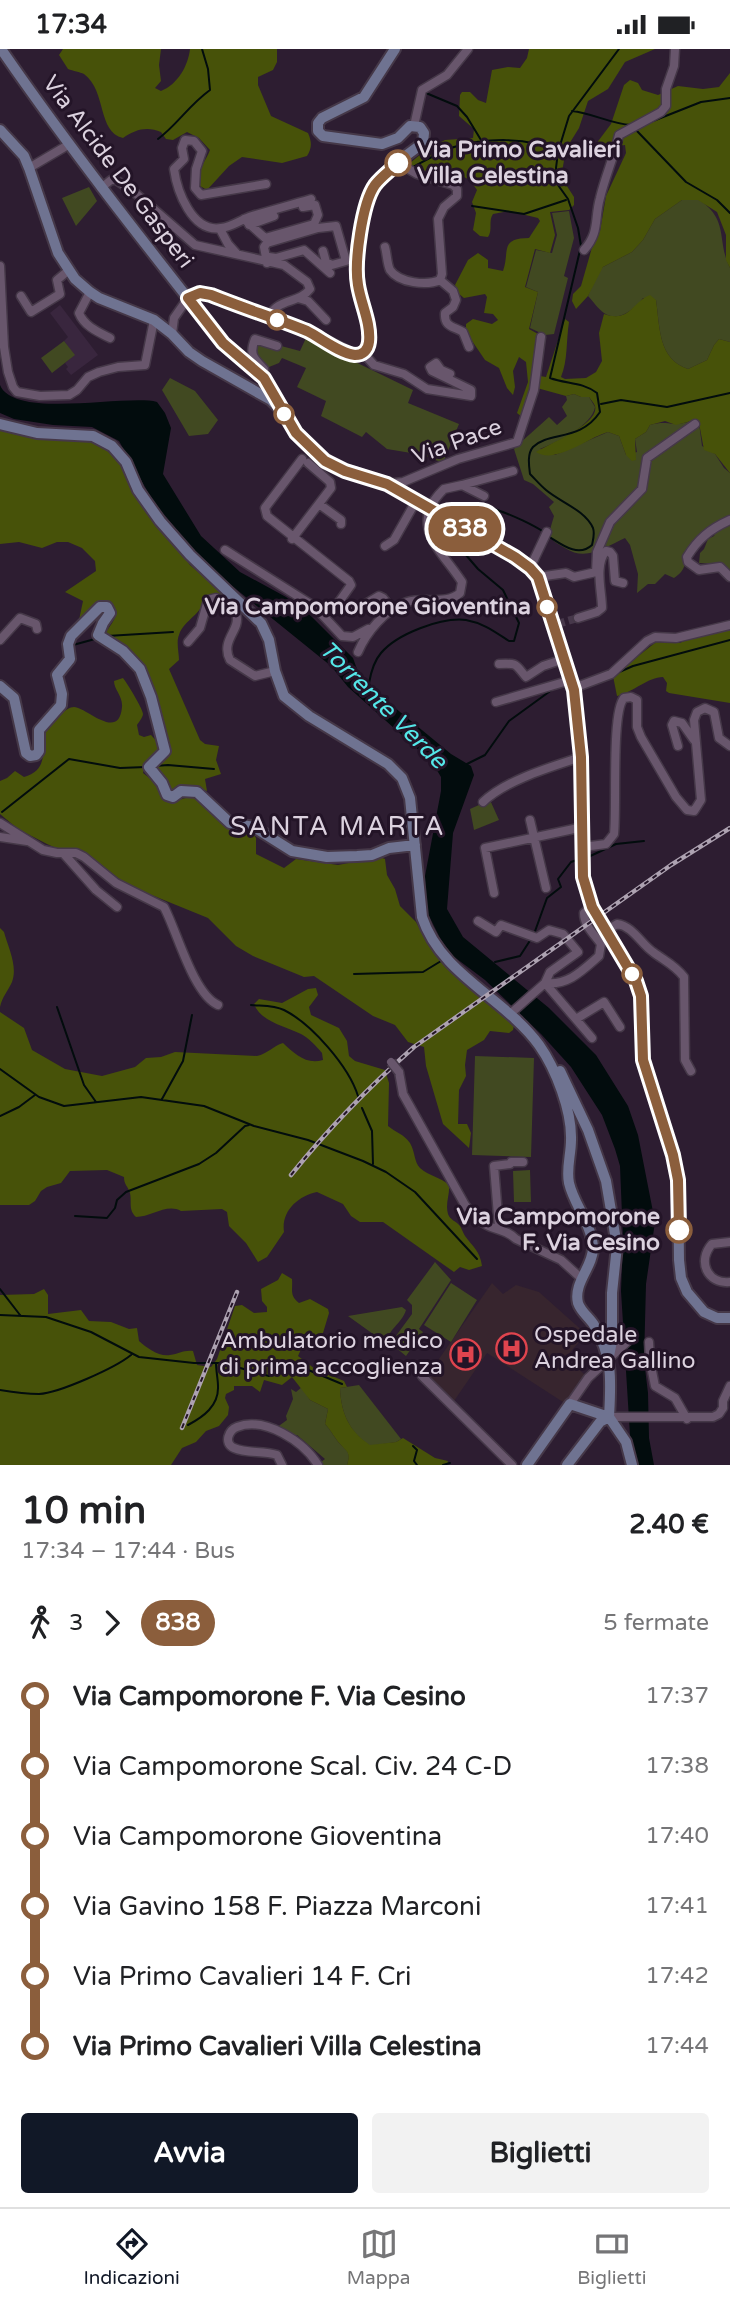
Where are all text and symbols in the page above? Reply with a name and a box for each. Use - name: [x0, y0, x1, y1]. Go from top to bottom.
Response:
- text: 17:34: [35, 9, 107, 40]
- street label: Via Alcide De Gasperi: [36, 70, 200, 274]
- place label: Via Primo Cavalieri Villa Celestina: [417, 136, 621, 190]
- marker: Via Primo Cavalieri Villa Celestina: [385, 150, 411, 176]
- unlabelled marker: [267, 310, 287, 330]
- unlabelled marker: [274, 404, 294, 424]
- street label: Via Pace: [408, 413, 506, 471]
- line badge: 838: [425, 506, 505, 552]
- text: 838: [442, 514, 488, 543]
- place label: Via Campomorone Gioventina: [204, 593, 531, 621]
- marker: Via Campomorone Gioventina: [537, 597, 557, 617]
- water label: Torrente Verde: [313, 635, 454, 776]
- district label: SANTA MARTA: [230, 811, 446, 842]
- unlabelled marker: [622, 964, 642, 984]
- place label: Via Campomorone F. Via Cesino: [457, 1203, 660, 1257]
- marker: Via Campomorone F. Via Cesino: [666, 1217, 692, 1243]
- place label: Ospedale Andrea Gallino: [534, 1321, 695, 1375]
- place label: Ambulatorio medico di prima accoglienza: [219, 1327, 443, 1381]
- hospital icon: Ospedale Andrea Gallino: [494, 1331, 528, 1365]
- hospital icon: Ambulatorio medico di prima accoglienza: [449, 1337, 483, 1371]
- text: 10 min: [21, 1488, 146, 1534]
- text: 2.40 €: [629, 1509, 709, 1540]
- text: 17:34 – 17:44 · Bus: [21, 1537, 235, 1565]
- icon: walk: [21, 1604, 59, 1642]
- icon: forward: [93, 1604, 131, 1642]
- text: 838: [155, 1608, 201, 1637]
- text: 3: [69, 1609, 83, 1637]
- text: 5 fermate: [603, 1609, 709, 1637]
- text: Via Campomorone F. Via Cesino: [73, 1681, 466, 1712]
- text: 17:37: [645, 1682, 709, 1710]
- text: Via Campomorone Scal. Civ. 24 C-D: [73, 1751, 512, 1782]
- text: 17:38: [645, 1752, 709, 1780]
- text: Via Campomorone Gioventina: [73, 1821, 442, 1852]
- text: 17:40: [645, 1822, 709, 1850]
- text: Via Gavino 158 F. Piazza Marconi: [73, 1891, 481, 1922]
- text: 17:41: [645, 1892, 709, 1920]
- text: Via Primo Cavalieri 14 F. Cri: [73, 1961, 412, 1992]
- text: 17:42: [645, 1962, 709, 1990]
- text: Via Primo Cavalieri Villa Celestina: [73, 2031, 482, 2062]
- text: 17:44: [645, 2032, 709, 2060]
- button: Avvia: [21, 2113, 358, 2193]
- button: Biglietti: [372, 2113, 709, 2193]
- tab: Indicazioni: [83, 2225, 180, 2289]
- tab: Mappa: [347, 2225, 410, 2289]
- tab: Biglietti: [577, 2225, 647, 2289]

